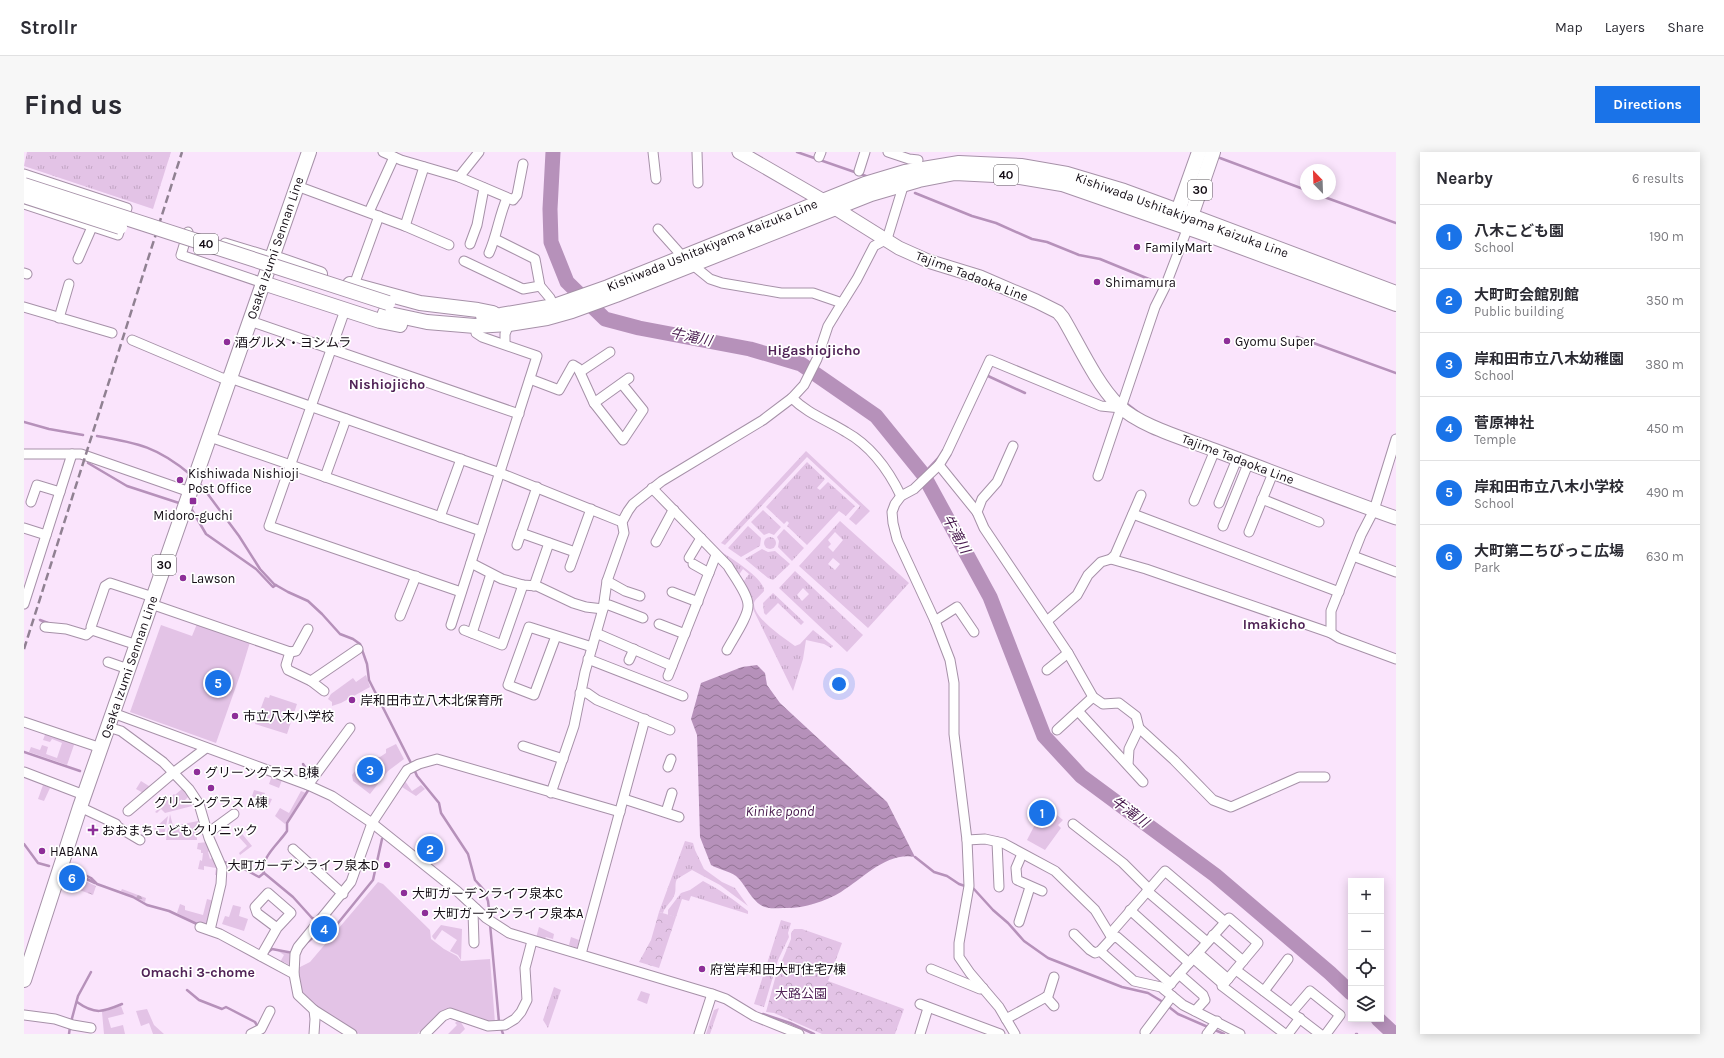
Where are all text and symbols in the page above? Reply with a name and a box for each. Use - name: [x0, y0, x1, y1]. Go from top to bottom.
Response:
- text: Strollr: [20, 17, 77, 39]
- text: Map: [1555, 19, 1583, 36]
- text: Layers: [1605, 19, 1645, 36]
- text: Share: [1667, 19, 1704, 36]
- button: Directions: [1595, 86, 1700, 123]
- text: Find us: [24, 88, 123, 121]
- north arrow: [1300, 164, 1336, 200]
- road number: 40: [994, 165, 1018, 185]
- text: Nearby: [1436, 168, 1493, 188]
- street label: Kishiwada Ushitakiyama Kaizuka Line: [1073, 169, 1291, 261]
- text: 6 results: [1632, 171, 1684, 186]
- street label: Osaka Izumi Sennan Line: [244, 175, 307, 321]
- road number: 30: [1188, 180, 1212, 200]
- street label: Kishiwada Ushitakiyama Kaizuka Line: [605, 196, 820, 294]
- text: 八木こども園: [1474, 222, 1564, 240]
- text: 1: [1447, 229, 1451, 244]
- text: 190 m: [1649, 229, 1684, 244]
- road number: 40: [194, 234, 218, 254]
- place label: FamilyMart: [1145, 240, 1212, 255]
- text: School: [1474, 240, 1514, 255]
- marker: FamilyMart: [1132, 242, 1142, 252]
- street label: Tajime Tadaoka Line: [914, 248, 1031, 304]
- place label: Shimamura: [1105, 275, 1176, 290]
- marker: Shimamura: [1092, 277, 1102, 287]
- text: 大町町会館別館: [1474, 286, 1579, 304]
- text: 2: [1445, 293, 1453, 308]
- text: 350 m: [1646, 293, 1684, 308]
- text: Public building: [1474, 304, 1564, 319]
- water label: 牛滝川: [669, 324, 715, 350]
- place label: Gyomu Super: [1235, 334, 1315, 349]
- place label: 酒グルメ・ヨシムラ: [235, 335, 351, 350]
- marker: Gyomu Super: [1222, 336, 1232, 346]
- marker: 酒グルメ・ヨシムラ: [222, 337, 232, 347]
- district label: Higashiojicho: [768, 342, 860, 359]
- text: 岸和田市立八木幼稚園: [1474, 350, 1624, 368]
- text: 3: [1445, 357, 1453, 372]
- text: 380 m: [1645, 357, 1684, 372]
- text: School: [1474, 368, 1514, 383]
- district label: Nishiojicho: [349, 376, 425, 393]
- text: 菅原神社: [1474, 414, 1534, 432]
- text: 4: [1445, 421, 1453, 436]
- text: 450 m: [1646, 421, 1684, 436]
- street label: Tajime Tadaoka Line: [1180, 431, 1297, 487]
- text: Temple: [1474, 432, 1516, 447]
- place label: Kishiwada Nishioji Post Office: [188, 466, 299, 496]
- marker: Kishiwada Nishioji Post Office: [175, 475, 185, 485]
- text: 岸和田市立八木小学校: [1474, 478, 1624, 496]
- text: 5: [1445, 485, 1453, 500]
- text: 490 m: [1646, 485, 1684, 500]
- marker: Midoro-guchi: [188, 496, 198, 506]
- text: School: [1474, 496, 1514, 511]
- place label: Midoro-guchi: [153, 508, 233, 523]
- water label: 牛滝川: [938, 512, 975, 558]
- text: 大町第二ちびっこ広場: [1474, 542, 1624, 560]
- text: 6: [1445, 549, 1453, 564]
- text: 630 m: [1646, 549, 1684, 564]
- road number: 30: [152, 555, 176, 575]
- text: Park: [1474, 560, 1500, 575]
- place label: Lawson: [191, 571, 235, 586]
- marker: Lawson: [178, 573, 188, 583]
- street label: Osaka Izumi Sennan Line: [98, 594, 161, 740]
- district label: Imakicho: [1243, 616, 1305, 633]
- pin: 5: [205, 668, 231, 698]
- your location: [829, 674, 849, 694]
- place label: 岸和田市立八木北保育所: [360, 693, 503, 708]
- marker: 岸和田市立八木北保育所: [347, 695, 357, 705]
- place label: 市立八木小学校: [243, 709, 334, 724]
- marker: 市立八木小学校: [230, 711, 240, 721]
- pin: 3: [357, 755, 383, 785]
- place label: グリーングラス B棟: [205, 765, 319, 780]
- marker: グリーングラス B棟: [192, 767, 202, 777]
- marker: グリーングラス A棟: [206, 783, 216, 793]
- water label: 牛滝川: [1108, 793, 1154, 832]
- place label: グリーングラス A棟: [154, 795, 268, 810]
- pin: 1: [1029, 798, 1055, 828]
- water label: Kinike pond: [746, 803, 815, 820]
- place label: おおまちこどもクリニック: [102, 823, 258, 838]
- marker: おおまちこどもクリニック: [87, 824, 99, 836]
- pin: 2: [417, 834, 443, 864]
- place label: HABANA: [50, 844, 99, 859]
- marker: HABANA: [37, 846, 47, 856]
- place label: 大町ガーデンライフ泉本D: [227, 858, 379, 873]
- marker: 大町ガーデンライフ泉本D: [382, 860, 392, 870]
- pin: 6: [59, 863, 85, 893]
- map controls: [1348, 878, 1384, 1022]
- button: +: [1348, 878, 1384, 914]
- place label: 大町ガーデンライフ泉本C: [412, 886, 563, 901]
- marker: 大町ガーデンライフ泉本C: [399, 888, 409, 898]
- place label: 大町ガーデンライフ泉本A: [433, 906, 584, 921]
- marker: 大町ガーデンライフ泉本A: [420, 908, 430, 918]
- pin: 4: [311, 914, 337, 944]
- button: −: [1348, 914, 1384, 950]
- button: locate: [1348, 950, 1384, 986]
- place label: 府営岸和田大町住宅7棟: [710, 962, 846, 977]
- district label: Omachi 3-chome: [141, 964, 255, 981]
- marker: 府営岸和田大町住宅7棟: [697, 964, 707, 974]
- park label: 大路公園: [775, 986, 827, 1001]
- button: layers: [1348, 986, 1384, 1022]

